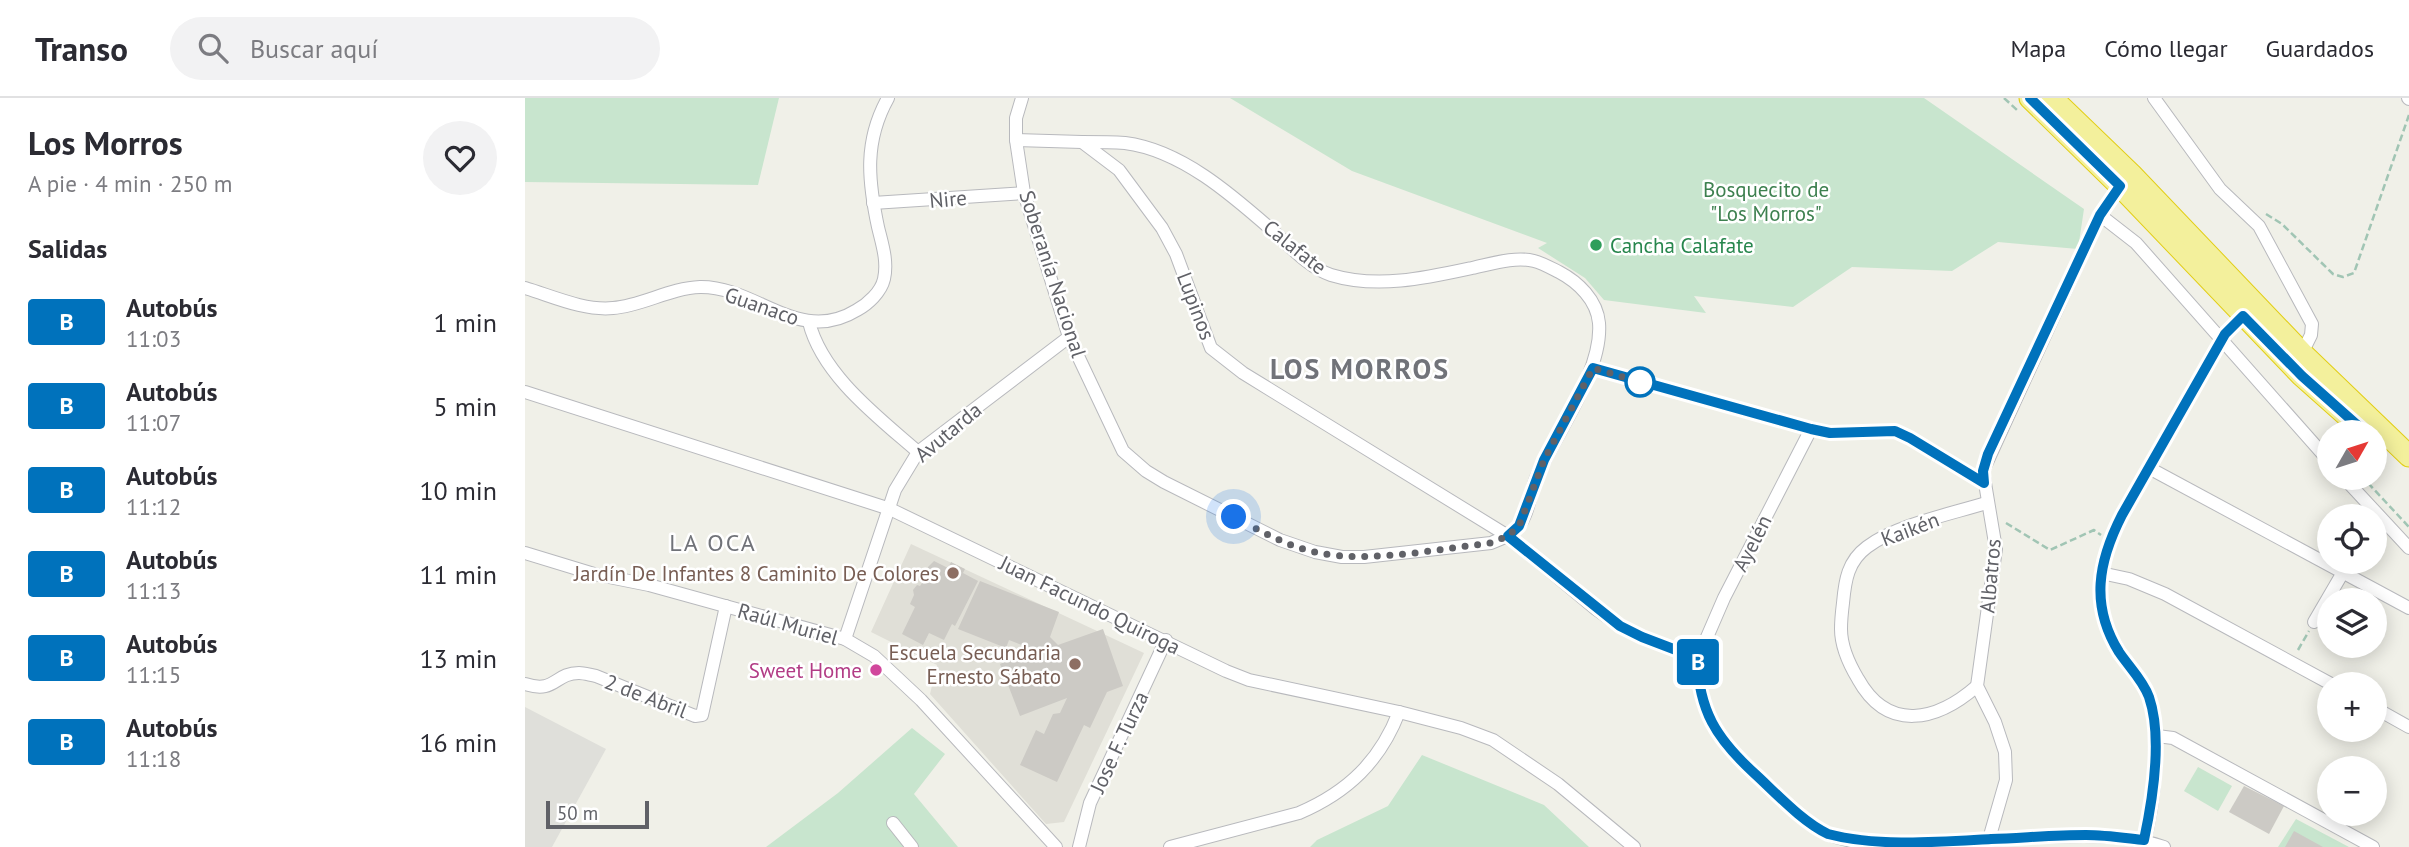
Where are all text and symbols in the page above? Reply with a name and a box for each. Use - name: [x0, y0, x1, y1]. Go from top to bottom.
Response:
- search box: [170, 17, 660, 80]
- text: Transo: [35, 27, 128, 70]
- icon: search: [194, 29, 232, 67]
- text: Buscar aquí: [250, 32, 378, 65]
- text: Mapa: [2010, 33, 2066, 64]
- text: Cómo llegar: [2104, 33, 2228, 64]
- text: Guardados: [2266, 33, 2374, 64]
- text: Los Morros: [28, 121, 183, 164]
- button: heart: [423, 121, 497, 195]
- text: A pie · 4 min · 250 m: [28, 169, 232, 198]
- park label: Bosquecito de "Los Morros": [1703, 176, 1829, 227]
- street label: Nire: [928, 184, 968, 214]
- street label: Soberanía Nacional: [1013, 187, 1093, 361]
- street label: Calafate: [1258, 214, 1332, 280]
- text: Salidas: [28, 232, 107, 265]
- place label: Cancha Calafate: [1610, 232, 1754, 259]
- marker: Cancha Calafate: [1588, 237, 1604, 253]
- street label: Lupinos: [1171, 268, 1221, 344]
- street label: Guanaco: [721, 281, 803, 331]
- text: Autobús: [126, 291, 218, 324]
- text: B: [59, 306, 74, 337]
- text: 1 min: [434, 306, 497, 339]
- text: 11:03: [126, 324, 181, 353]
- district label: LOS MORROS: [1270, 350, 1450, 387]
- unlabelled marker: [1625, 367, 1655, 397]
- text: Autobús: [126, 375, 218, 408]
- text: B: [59, 390, 74, 421]
- text: 5 min: [434, 390, 497, 423]
- street label: Avutarda: [909, 396, 987, 468]
- text: 11:07: [126, 408, 181, 437]
- north arrow: [2317, 420, 2387, 490]
- map controls: [2317, 420, 2387, 826]
- text: Autobús: [126, 459, 218, 492]
- text: B: [59, 474, 74, 505]
- text: 10 min: [419, 474, 497, 507]
- text: 11:12: [126, 492, 181, 521]
- your location: [1216, 499, 1251, 534]
- button: locate: [2317, 504, 2387, 574]
- street label: Kaikén: [1877, 506, 1943, 552]
- street label: Ayelén: [1726, 510, 1778, 576]
- district label: LA OCA: [669, 527, 757, 558]
- street label: Albatros: [1973, 538, 2007, 614]
- text: Autobús: [126, 543, 218, 576]
- street label: Juan Facundo Quiroga: [994, 549, 1185, 661]
- text: B: [59, 558, 74, 589]
- text: 11 min: [419, 558, 497, 591]
- place label: Jardín De Infantes 8 Caminito De Colores: [573, 560, 939, 587]
- marker: Jardín De Infantes 8 Caminito De Colores: [945, 565, 961, 581]
- text: 11:13: [126, 576, 181, 605]
- button: layers: [2317, 588, 2387, 658]
- street label: Raúl Muriel: [735, 597, 841, 651]
- text: Autobús: [126, 627, 218, 660]
- place label: Escuela Secundaria Ernesto Sábato: [889, 639, 1061, 690]
- line badge: B: [1675, 639, 1721, 685]
- text: B: [59, 642, 74, 673]
- text: 13 min: [419, 642, 497, 675]
- text: B: [1691, 646, 1705, 677]
- marker: Escuela Secundaria Ernesto Sábato: [1067, 656, 1083, 672]
- place label: Sweet Home: [749, 657, 862, 684]
- text: 11:15: [126, 660, 181, 689]
- marker: Sweet Home: [868, 662, 884, 678]
- street label: 2 de Abril: [601, 668, 691, 724]
- button: +: [2317, 672, 2387, 742]
- street label: Jose F. Turza: [1083, 687, 1154, 798]
- text: Autobús: [126, 711, 218, 744]
- text: B: [59, 726, 74, 757]
- text: 16 min: [419, 726, 497, 759]
- text: 11:18: [126, 744, 181, 773]
- button: −: [2317, 756, 2387, 826]
- scale bar: [546, 798, 649, 830]
- text: 50 m: [557, 801, 598, 825]

